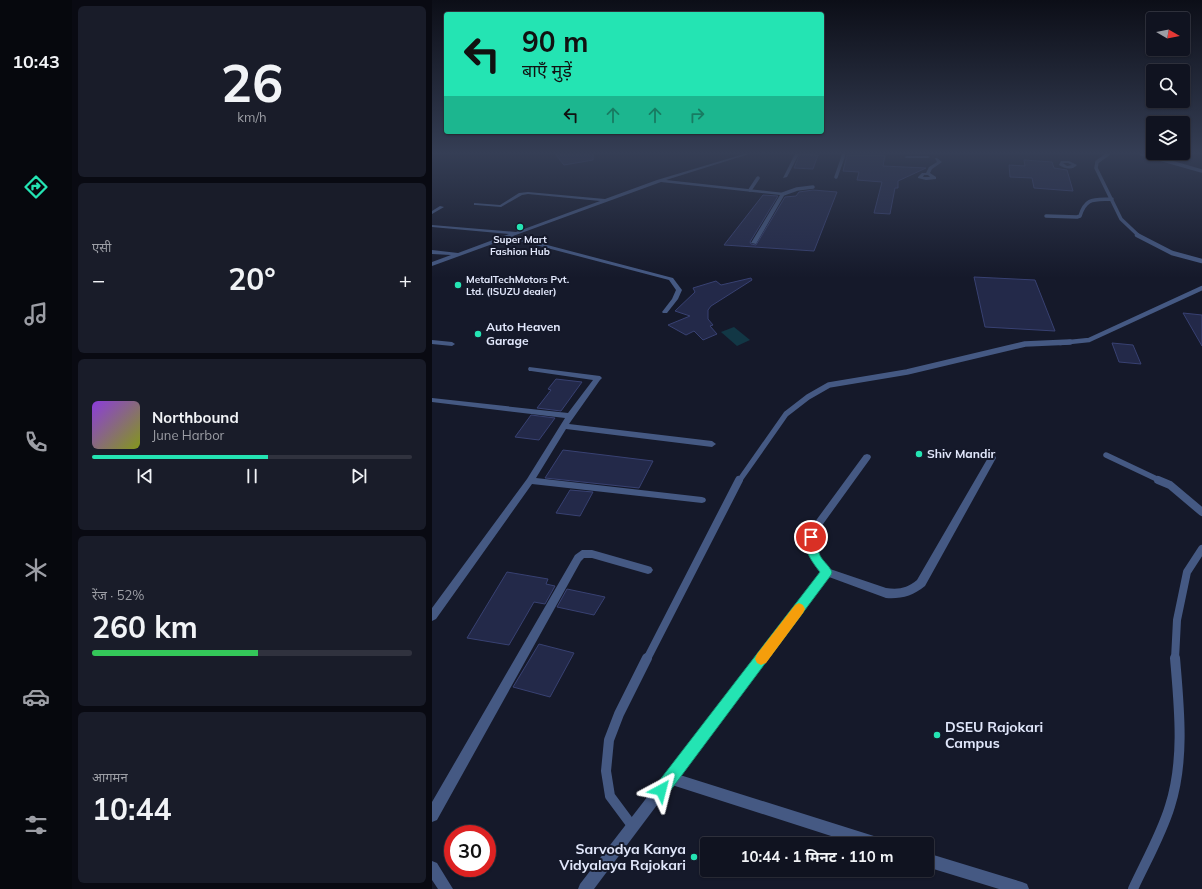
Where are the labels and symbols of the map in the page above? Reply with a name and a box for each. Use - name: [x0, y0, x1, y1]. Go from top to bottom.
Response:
- north arrow: [1146, 12, 1190, 56]
- marker: Super Mart Fashion Hub: [515, 222, 525, 232]
- place label: Super Mart Fashion Hub: [490, 233, 550, 258]
- place label: MetalTechMotors Pvt. Ltd. (ISUZU dealer): [466, 273, 569, 298]
- marker: MetalTechMotors Pvt. Ltd. (ISUZU dealer): [453, 280, 463, 290]
- place label: Auto Heaven Garage: [486, 319, 561, 348]
- marker: Auto Heaven Garage: [473, 329, 483, 339]
- place label: Shiv Mandir: [927, 446, 996, 461]
- marker: Shiv Mandir: [914, 449, 924, 459]
- pin: [794, 520, 828, 554]
- place label: DSEU Rajokari Campus: [945, 718, 1043, 752]
- marker: DSEU Rajokari Campus: [932, 730, 942, 740]
- position arrow: [640, 769, 682, 811]
- speed limit sign: 30: [444, 825, 496, 877]
- place label: Sarvodya Kanya Vidyalaya Rajokari: [558, 840, 686, 874]
- marker: Sarvodya Kanya Vidyalaya Rajokari: [689, 852, 699, 862]

